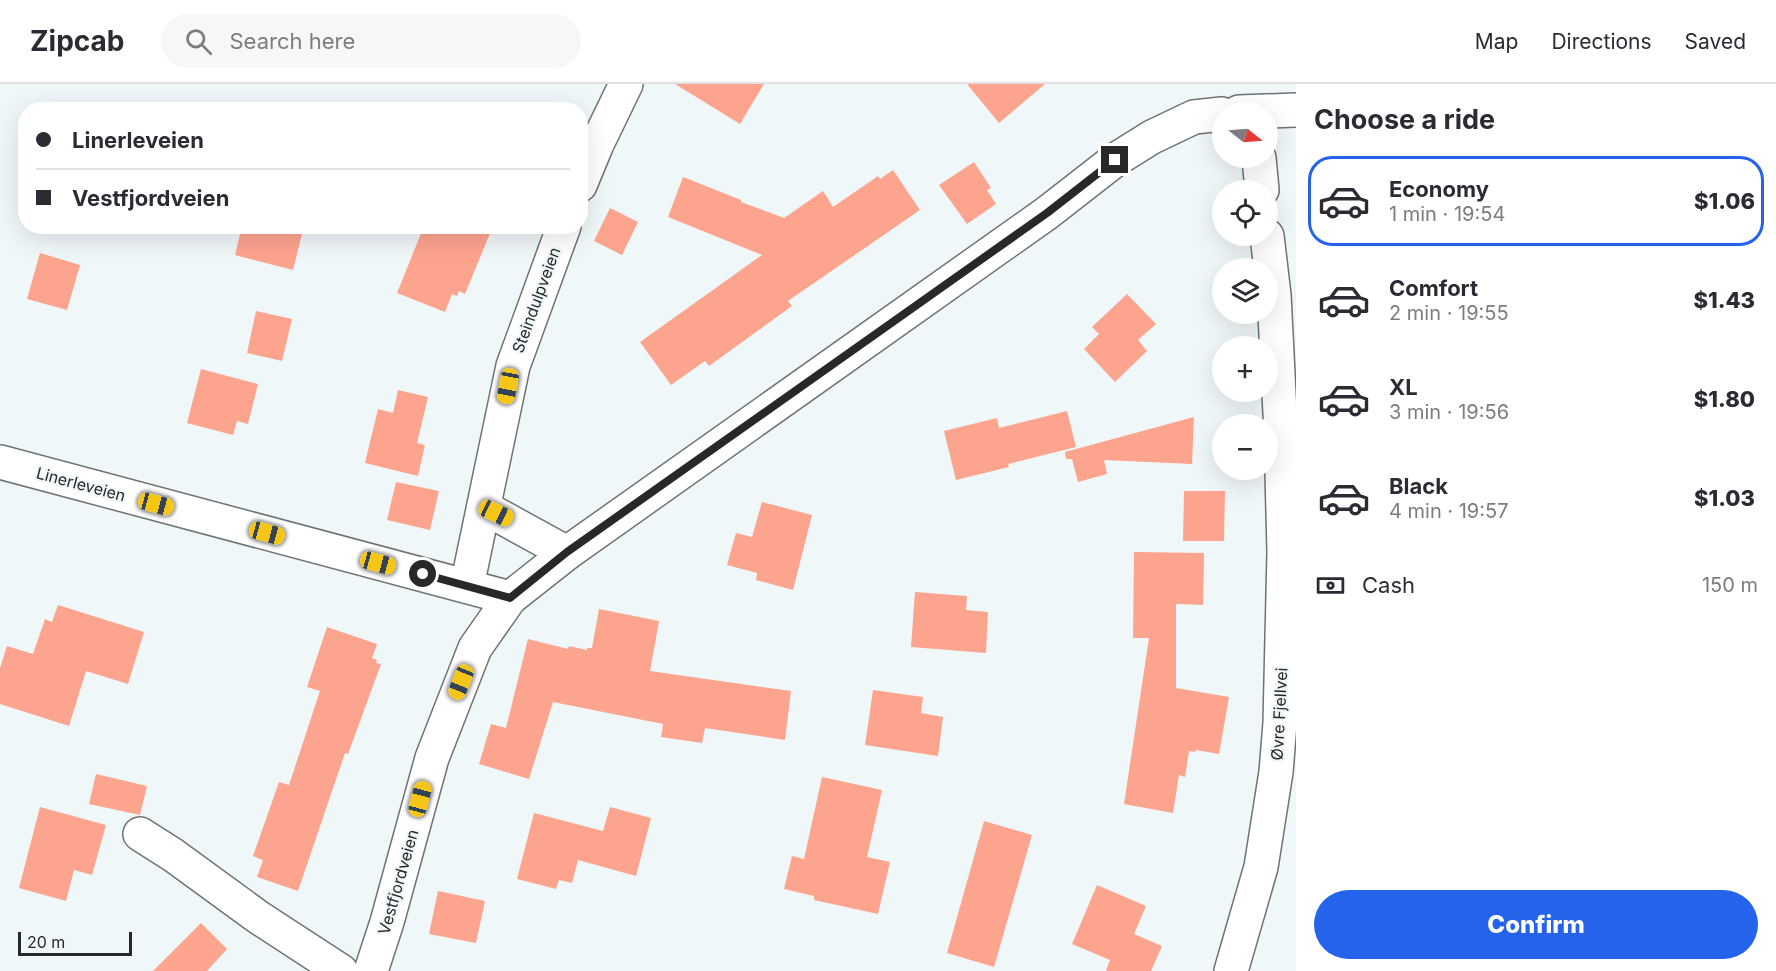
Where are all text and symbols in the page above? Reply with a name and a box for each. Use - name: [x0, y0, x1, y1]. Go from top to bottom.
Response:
- search box: [161, 14, 581, 68]
- text: Zipcab: [30, 24, 125, 58]
- icon: search: [182, 25, 215, 58]
- text: Search here: [230, 28, 355, 54]
- text: Map: [1475, 29, 1518, 54]
- text: Directions: [1551, 29, 1652, 54]
- text: Saved: [1685, 29, 1746, 54]
- north arrow: [1212, 102, 1278, 168]
- map controls: [1212, 102, 1278, 480]
- text: Choose a ride: [1314, 103, 1495, 136]
- text: Linerleveien: [72, 127, 204, 153]
- route end: [1101, 146, 1128, 173]
- icon: car: [1317, 174, 1371, 228]
- text: Economy: [1389, 176, 1489, 202]
- button: locate: [1212, 180, 1278, 246]
- text: Vestfjordveien: [72, 185, 229, 211]
- text: $1.06: [1694, 188, 1755, 214]
- text: 1 min · 19:54: [1389, 202, 1505, 226]
- street label: Steindulpveien: [508, 244, 564, 356]
- button: layers: [1212, 258, 1278, 324]
- icon: car: [1317, 273, 1371, 327]
- text: Comfort: [1389, 275, 1478, 301]
- text: $1.43: [1693, 287, 1755, 313]
- text: 2 min · 19:55: [1389, 301, 1509, 325]
- button: +: [1212, 336, 1278, 402]
- car: [496, 367, 520, 405]
- icon: car: [1317, 372, 1371, 426]
- text: XL: [1389, 374, 1418, 400]
- text: $1.80: [1694, 386, 1755, 412]
- text: 3 min · 19:56: [1389, 400, 1509, 424]
- button: −: [1212, 414, 1278, 480]
- street label: Linerleveien: [34, 462, 128, 506]
- icon: car: [1317, 471, 1371, 525]
- text: Black: [1389, 473, 1448, 499]
- text: $1.03: [1694, 485, 1755, 511]
- car: [136, 491, 176, 517]
- car: [476, 497, 516, 529]
- text: 4 min · 19:57: [1389, 499, 1509, 523]
- car: [247, 520, 287, 546]
- car: [358, 550, 398, 576]
- route start: [409, 560, 436, 587]
- icon: cash: [1314, 569, 1347, 602]
- text: Cash: [1362, 572, 1415, 598]
- text: 150 m: [1702, 573, 1758, 597]
- car: [446, 662, 476, 702]
- street label: Øvre Fjellvei: [1267, 667, 1291, 761]
- car: [407, 779, 433, 819]
- street label: Vestfjordveien: [373, 827, 423, 937]
- button: Confirm: [1314, 890, 1758, 959]
- scale bar: [18, 929, 132, 956]
- text: 20 m: [27, 932, 65, 952]

